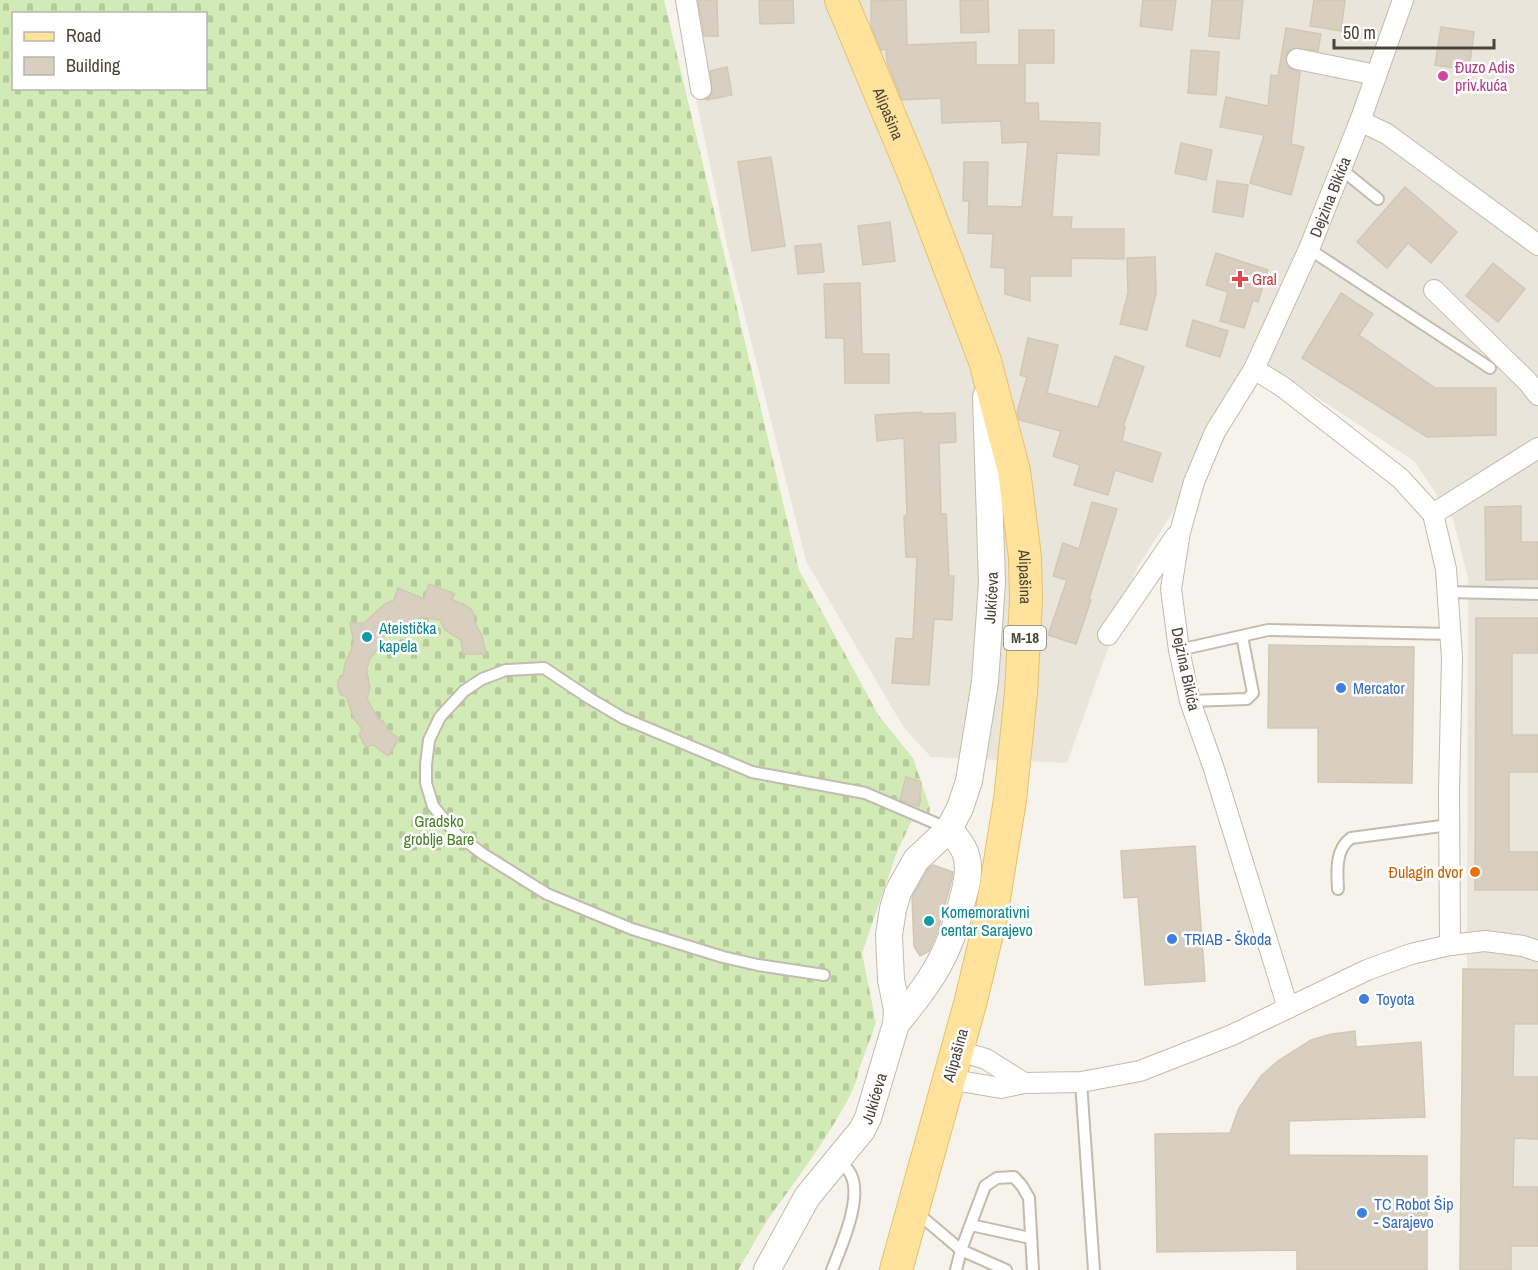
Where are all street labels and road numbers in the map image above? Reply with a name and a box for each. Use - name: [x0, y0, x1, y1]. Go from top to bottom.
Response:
- street label: Alipašina: [867, 83, 910, 144]
- street label: Dejzina Bikića: [1304, 153, 1356, 240]
- street label: Alipašina: [1013, 547, 1037, 605]
- street label: Jukićeva: [978, 571, 1003, 624]
- street label: Dejzina Bikića: [1166, 625, 1206, 713]
- road number: M-18: [1004, 626, 1046, 650]
- street label: Alipašina: [937, 1025, 973, 1085]
- street label: Jukićeva: [856, 1070, 892, 1128]

